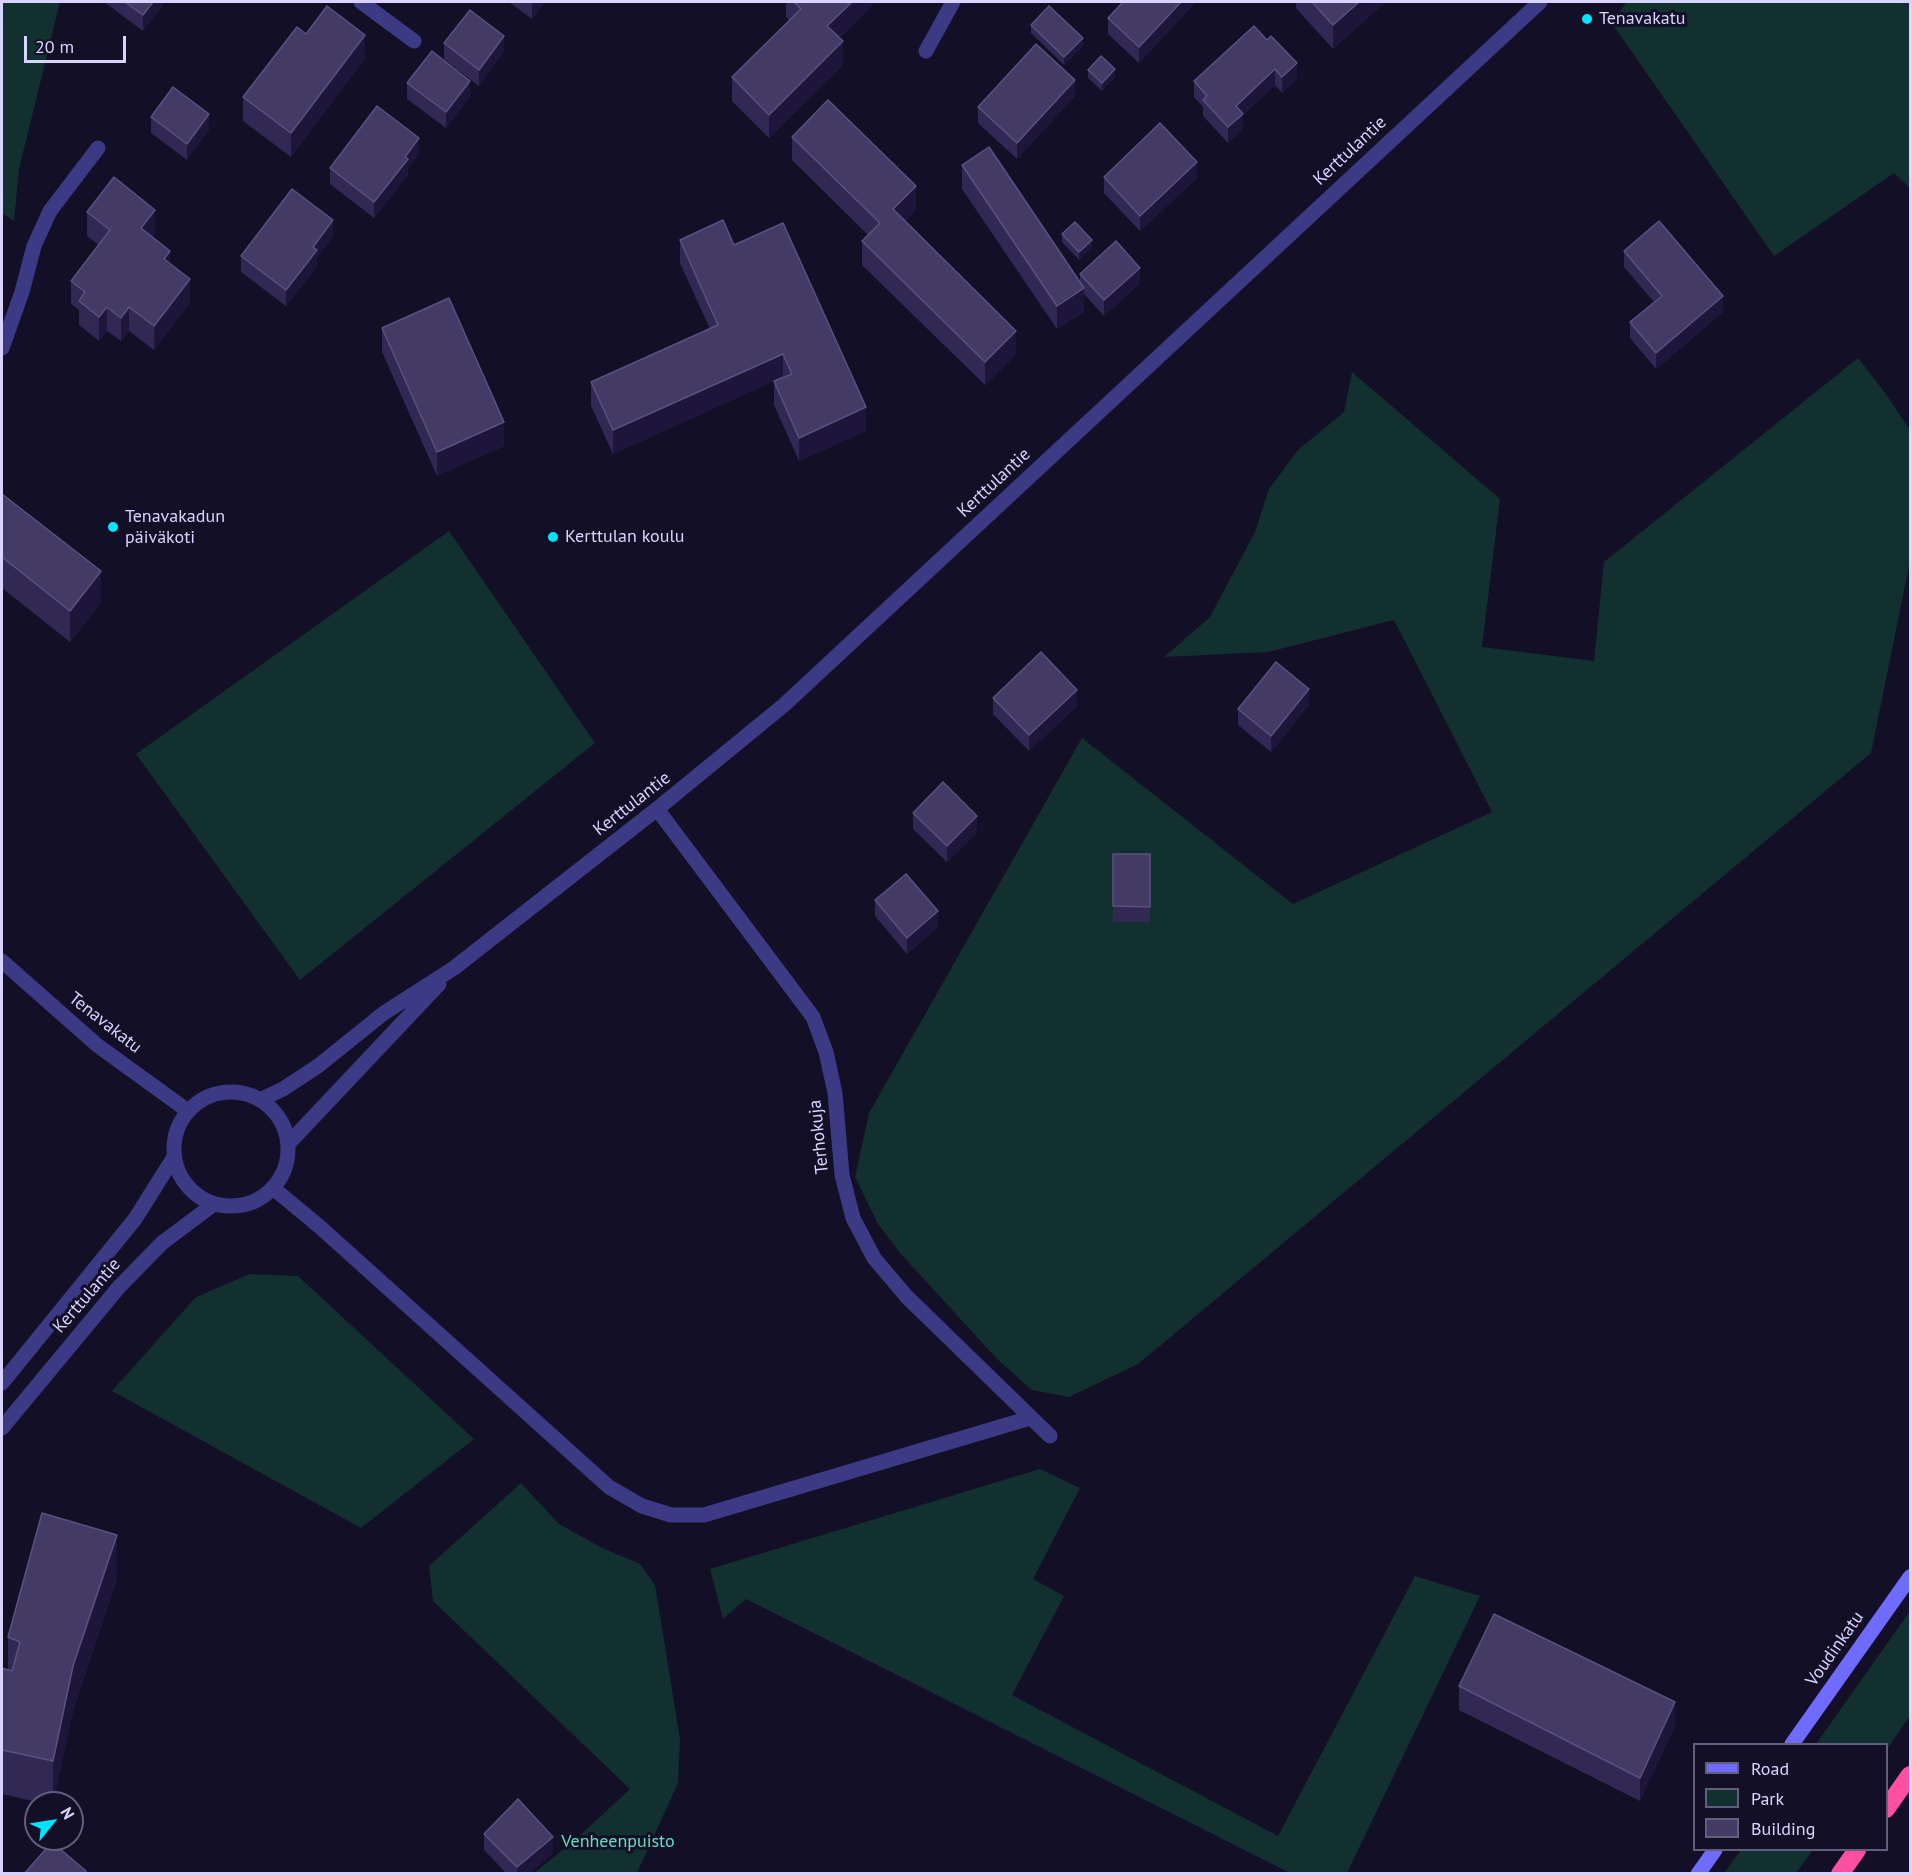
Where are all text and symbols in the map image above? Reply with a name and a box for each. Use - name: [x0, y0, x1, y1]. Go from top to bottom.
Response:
- place label: Tenavakatu: [1599, 8, 1686, 30]
- marker: Tenavakatu: [1580, 12, 1594, 26]
- scale bar: [27, 24, 129, 62]
- text: 20 m: [35, 35, 74, 58]
- street label: Kerttulantie: [1309, 112, 1391, 190]
- street label: Kerttulantie: [953, 444, 1035, 522]
- place label: Tenavakadun päiväkoti: [125, 506, 225, 548]
- marker: Tenavakadun päiväkoti: [106, 520, 120, 534]
- place label: Kerttulan koulu: [565, 526, 684, 548]
- marker: Kerttulan koulu: [546, 530, 560, 544]
- street label: Kerttulantie: [589, 767, 675, 841]
- street label: Tenavakatu: [64, 988, 146, 1058]
- street label: Terhokuja: [804, 1099, 834, 1175]
- street label: Kerttulantie: [49, 1254, 125, 1338]
- street label: Voudinkatu: [1801, 1607, 1869, 1691]
- legend: [1693, 1743, 1888, 1851]
- text: Road: [1751, 1757, 1789, 1780]
- text: Park: [1751, 1787, 1784, 1810]
- north arrow: [24, 1791, 84, 1851]
- text: N: [57, 1803, 79, 1823]
- text: Building: [1751, 1817, 1815, 1840]
- park label: Venheenpuisto: [561, 1831, 675, 1853]

